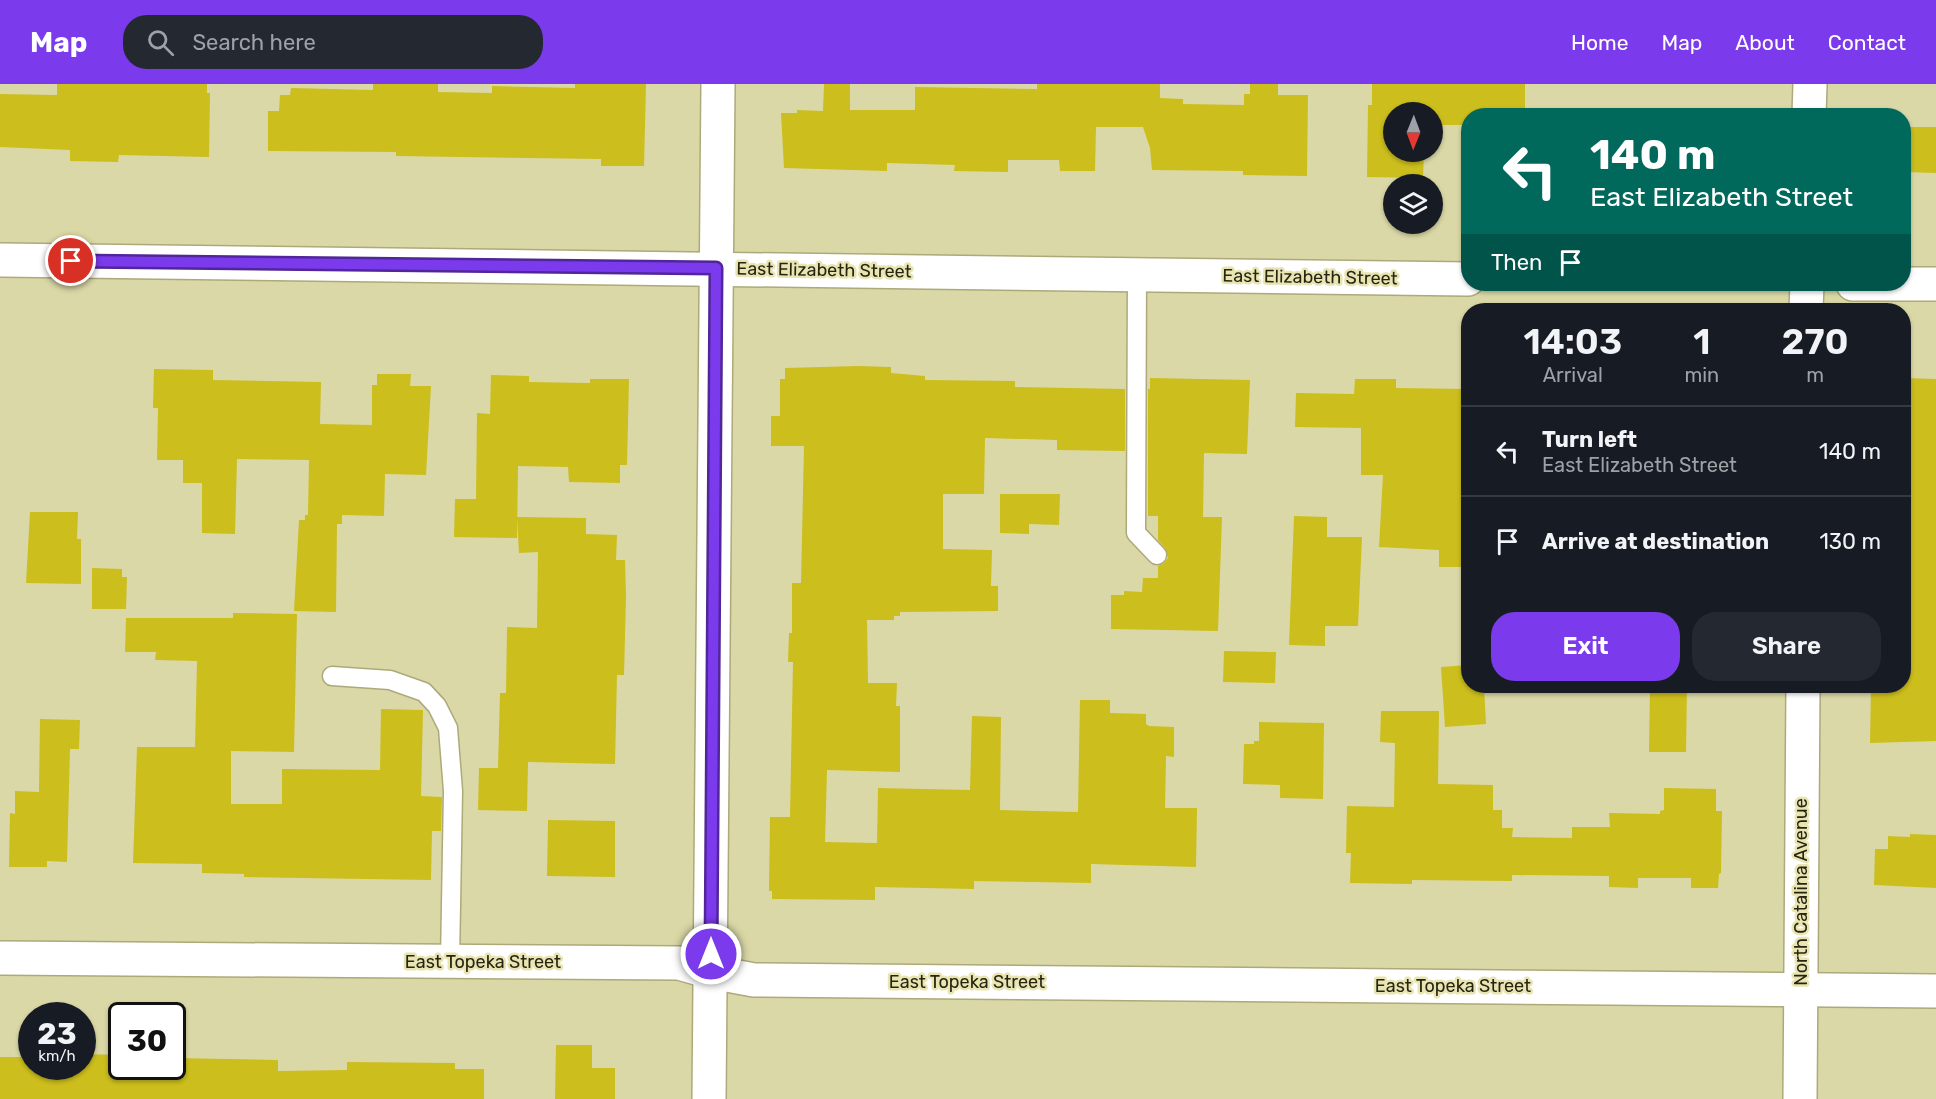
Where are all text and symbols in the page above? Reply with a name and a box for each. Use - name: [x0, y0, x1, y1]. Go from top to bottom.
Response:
- search box: [123, 15, 543, 69]
- text: Map: [30, 26, 87, 59]
- icon: search: [144, 26, 177, 59]
- text: Search here: [192, 29, 316, 56]
- text: Home: [1571, 30, 1628, 55]
- text: Map: [1661, 30, 1702, 55]
- text: About: [1735, 30, 1795, 55]
- text: Contact: [1828, 30, 1906, 55]
- north arrow: [1383, 102, 1443, 162]
- map controls: [1383, 102, 1443, 234]
- text: 140 m: [1590, 130, 1716, 180]
- icon: left: [1491, 132, 1569, 210]
- button: layers: [1383, 174, 1443, 234]
- text: East Elizabeth Street: [1590, 181, 1853, 213]
- pin: [45, 235, 96, 286]
- icon: arrive: [54, 244, 87, 277]
- icon: arrive: [1554, 246, 1587, 279]
- text: Then: [1491, 249, 1542, 276]
- street label: East Elizabeth Street: [736, 257, 912, 283]
- street label: East Elizabeth Street: [1222, 264, 1398, 290]
- text: 14:03: [1523, 320, 1622, 363]
- text: 1: [1693, 320, 1710, 363]
- text: 270: [1782, 320, 1849, 363]
- text: Arrival: [1543, 363, 1603, 387]
- text: min: [1684, 363, 1719, 387]
- text: m: [1806, 363, 1824, 387]
- text: Turn left: [1542, 426, 1637, 453]
- icon: left: [1491, 435, 1524, 468]
- text: 140 m: [1819, 438, 1881, 465]
- text: East Elizabeth Street: [1542, 453, 1737, 477]
- icon: arrive: [1491, 525, 1524, 558]
- text: Arrive at destination: [1542, 528, 1769, 555]
- text: 130 m: [1819, 528, 1881, 555]
- button: Exit: [1491, 612, 1680, 681]
- button: Share: [1692, 612, 1881, 681]
- street label: North Catalina Avenue: [1790, 798, 1812, 986]
- position arrow: [679, 922, 743, 986]
- street label: East Topeka Street: [405, 951, 561, 973]
- street label: East Topeka Street: [889, 971, 1045, 993]
- street label: East Topeka Street: [1375, 975, 1531, 997]
- speed limit sign: 30: [108, 1002, 186, 1080]
- text: 23: [37, 1016, 77, 1052]
- text: km/h: [38, 1047, 76, 1065]

